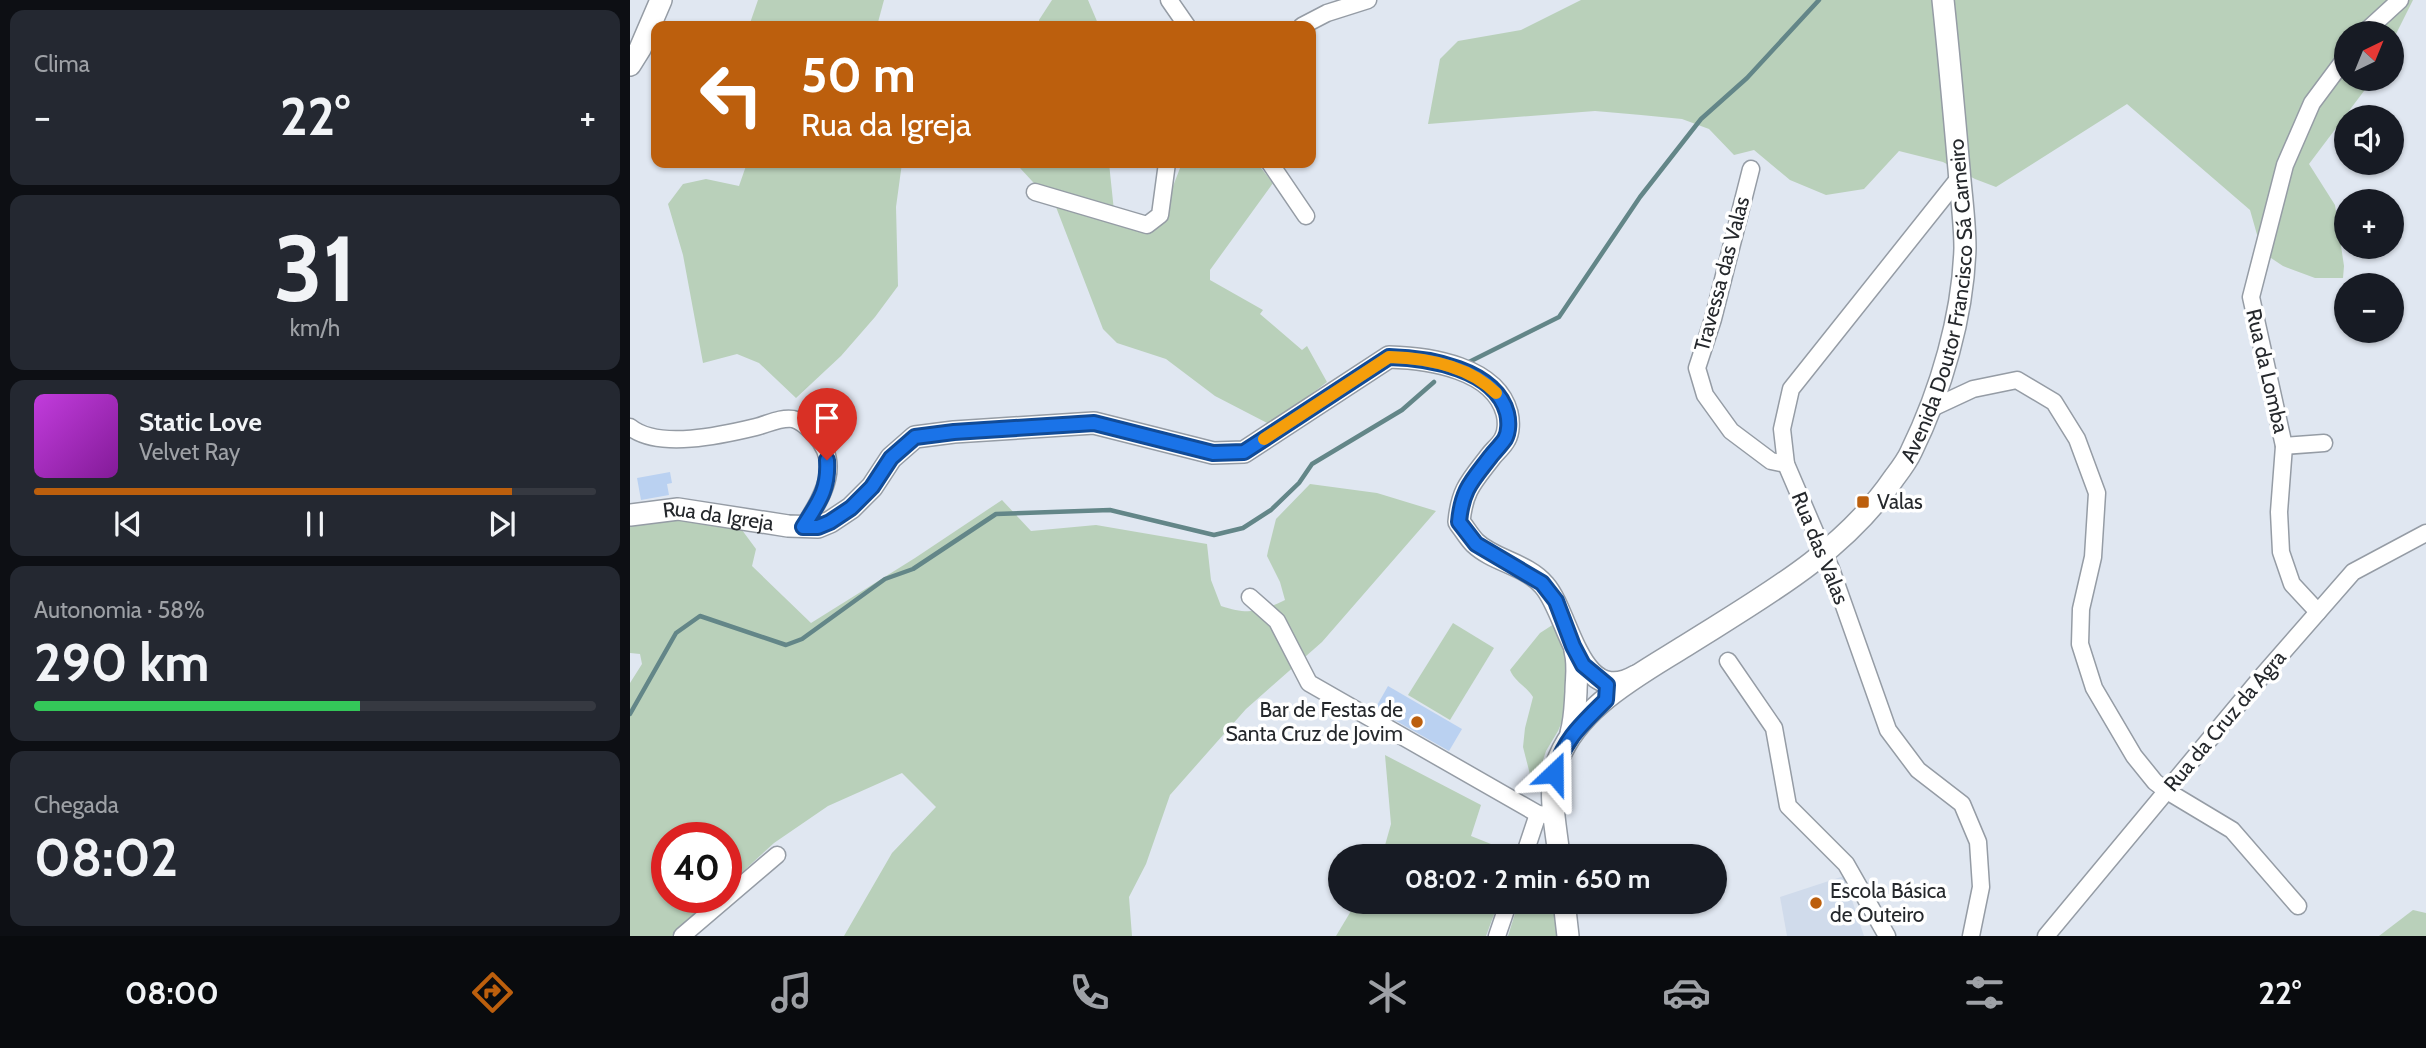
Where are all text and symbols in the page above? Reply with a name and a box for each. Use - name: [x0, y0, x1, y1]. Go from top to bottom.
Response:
- north arrow: [2334, 21, 2404, 91]
- map controls: [2334, 21, 2404, 343]
- text: 50 m: [801, 45, 916, 104]
- icon: left: [686, 49, 777, 140]
- text: Clima: [34, 50, 90, 78]
- text: 22°: [280, 85, 350, 148]
- text: −: [34, 93, 51, 140]
- text: +: [579, 93, 596, 140]
- text: Rua da Igreja: [801, 105, 971, 144]
- button: sound: [2334, 105, 2404, 175]
- street label: Avenida Doutor Francisco Sá Carneiro: [1895, 138, 1977, 467]
- button: +: [2334, 189, 2404, 259]
- street label: Travessa das Valas: [1689, 193, 1754, 354]
- text: 31: [274, 213, 356, 324]
- button: −: [2334, 273, 2404, 343]
- street label: Rua da Lomba: [2241, 306, 2294, 435]
- text: km/h: [290, 314, 340, 342]
- pin: [797, 388, 857, 460]
- icon: arrive: [808, 399, 846, 437]
- text: Static Love: [139, 406, 262, 438]
- text: Velvet Ray: [139, 438, 240, 466]
- street label: Rua das Valas: [1787, 488, 1854, 608]
- place label: Valas: [1877, 489, 1923, 514]
- marker: Valas: [1855, 494, 1871, 510]
- street label: Rua da Igreja: [661, 496, 775, 536]
- icon: previous: [109, 505, 147, 543]
- icon: pause: [296, 505, 334, 543]
- icon: next: [483, 505, 521, 543]
- text: Autonomia · 58%: [34, 596, 205, 624]
- text: 290 km: [34, 631, 210, 694]
- street label: Rua da Cruz da Agra: [2158, 645, 2291, 796]
- place label: Bar de Festas de Santa Cruz de Jovim: [1225, 697, 1403, 746]
- marker: Bar de Festas de Santa Cruz de Jovim: [1409, 714, 1425, 730]
- position arrow: [1517, 736, 1591, 810]
- text: Chegada: [34, 791, 119, 819]
- speed limit sign: 40: [651, 822, 742, 913]
- text: 08:02: [34, 826, 178, 889]
- text: 08:02 · 2 min · 650 m: [1405, 863, 1650, 895]
- place label: Escola Básica de Outeiro: [1830, 878, 1946, 927]
- marker: Escola Básica de Outeiro: [1808, 895, 1824, 911]
- icon: directions: [468, 968, 517, 1017]
- icon: music: [767, 968, 816, 1017]
- icon: phone: [1065, 968, 1114, 1017]
- icon: climate: [1363, 968, 1412, 1017]
- icon: car: [1662, 968, 1711, 1017]
- icon: filters: [1960, 968, 2009, 1017]
- text: 08:00: [125, 973, 219, 1012]
- text: 22°: [2258, 973, 2301, 1012]

